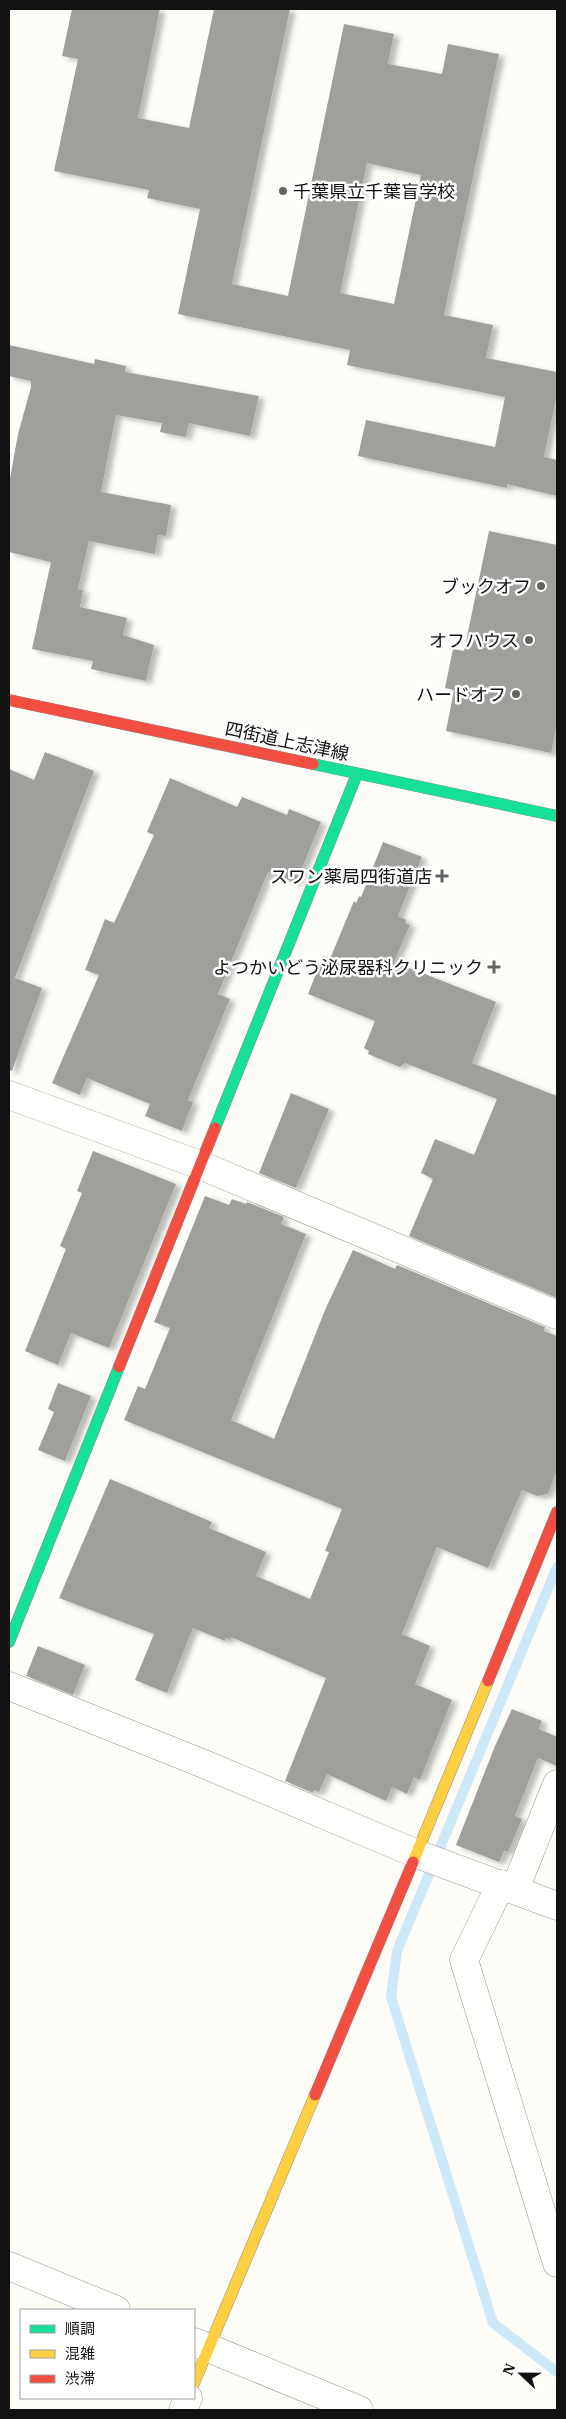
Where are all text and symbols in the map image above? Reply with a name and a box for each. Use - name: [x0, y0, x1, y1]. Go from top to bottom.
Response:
- place label: 千葉県立千葉盲学校: [293, 180, 455, 203]
- marker: 千葉県立千葉盲学校: [277, 185, 289, 197]
- place label: ブックオフ: [441, 575, 531, 598]
- marker: ブックオフ: [535, 580, 547, 592]
- place label: オフハウス: [429, 629, 519, 652]
- marker: オフハウス: [523, 634, 535, 646]
- place label: ハードオフ: [416, 683, 506, 706]
- marker: ハードオフ: [510, 688, 522, 700]
- street label: 四街道上志津線: [223, 717, 351, 765]
- place label: スワン薬局四街道店: [270, 865, 432, 888]
- marker: スワン薬局四街道店: [436, 870, 448, 882]
- place label: よつかいどう泌尿器科クリニック: [213, 956, 483, 979]
- marker: よつかいどう泌尿器科クリニック: [487, 960, 501, 974]
- legend: [20, 2309, 195, 2399]
- text: 順調: [65, 2319, 95, 2338]
- text: 混雑: [65, 2344, 95, 2363]
- north arrow: [496, 2349, 546, 2399]
- text: N: [499, 2361, 519, 2378]
- text: 渋滞: [65, 2369, 95, 2388]

